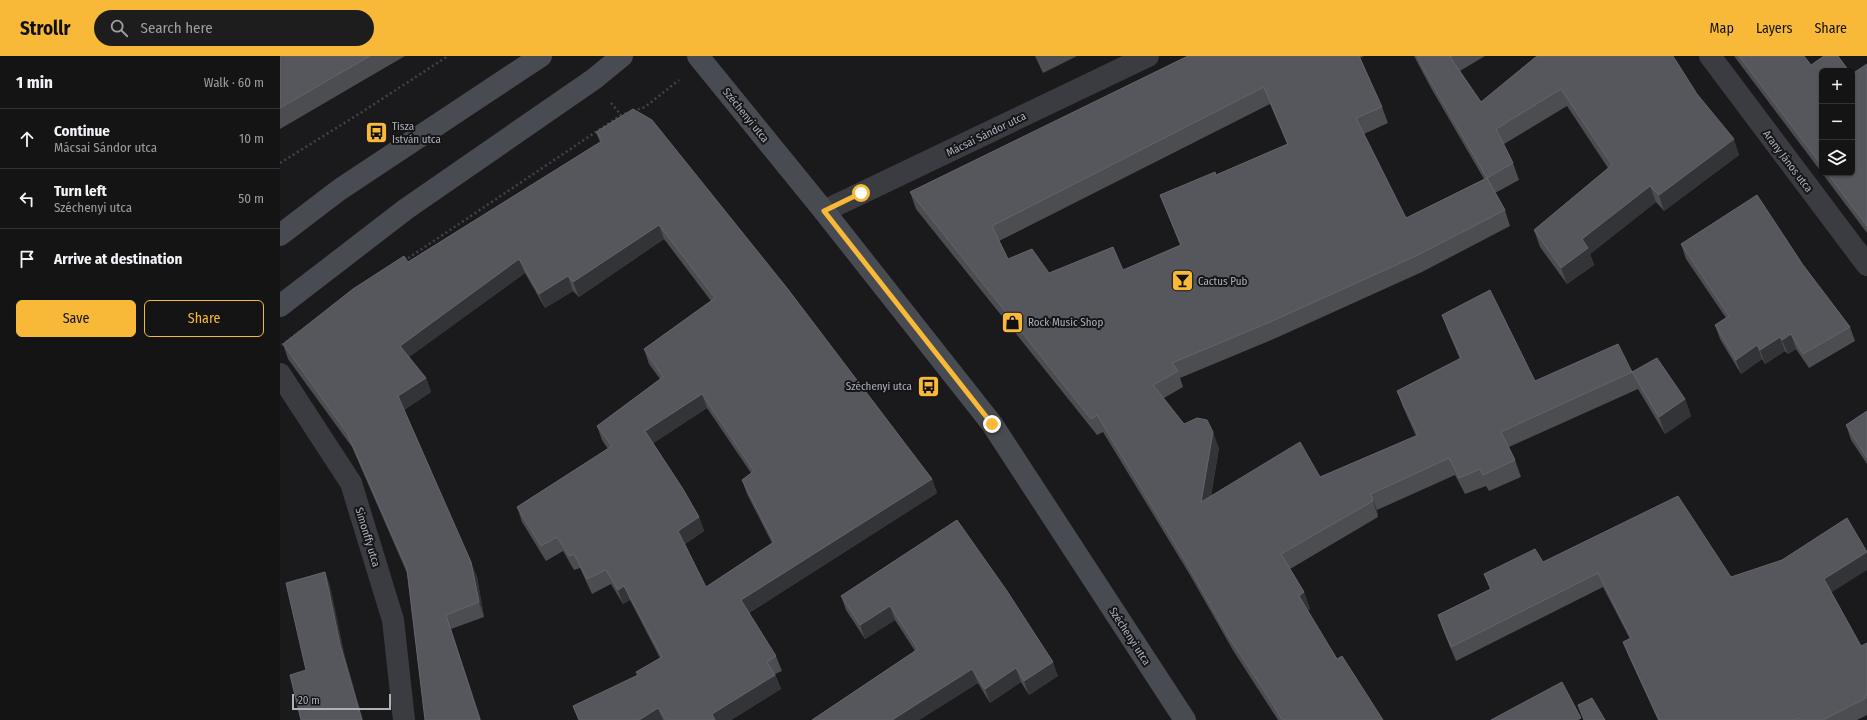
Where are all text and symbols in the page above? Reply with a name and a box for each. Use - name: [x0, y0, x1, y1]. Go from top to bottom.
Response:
- search box: [94, 10, 374, 46]
- text: Strollr: [20, 17, 70, 40]
- icon: search: [108, 17, 130, 39]
- text: Search here: [140, 19, 213, 37]
- text: Map: [1710, 20, 1734, 37]
- text: Layers: [1756, 20, 1792, 37]
- text: Share: [1814, 20, 1847, 37]
- map controls: [1819, 68, 1855, 176]
- button: +: [1819, 68, 1855, 104]
- text: 1 min: [16, 72, 53, 93]
- text: Walk · 60 m: [204, 75, 264, 90]
- street label: Széchenyi utca: [720, 86, 771, 145]
- button: −: [1819, 104, 1855, 140]
- street label: Mácsai Sándor utca: [944, 109, 1028, 159]
- bus stop icon: Tisza István utca: [363, 119, 389, 145]
- place label: Tisza István utca: [392, 120, 441, 146]
- text: Continue: [54, 122, 110, 140]
- icon: ahead: [16, 128, 38, 150]
- street label: Arany János utca: [1760, 128, 1815, 195]
- text: 10 m: [239, 131, 264, 146]
- text: Mácsai Sándor utca: [54, 140, 157, 155]
- button: layers: [1819, 140, 1855, 176]
- text: Turn left: [54, 182, 107, 200]
- route start: [852, 184, 870, 202]
- icon: left: [16, 188, 38, 210]
- text: 50 m: [238, 191, 264, 206]
- text: Széchenyi utca: [54, 200, 132, 215]
- icon: arrive: [16, 248, 38, 270]
- text: Arrive at destination: [54, 250, 182, 268]
- bar icon: Cactus Pub: [1169, 268, 1195, 294]
- place label: Cactus Pub: [1198, 275, 1247, 288]
- button: Save: [16, 300, 136, 337]
- button: Share: [144, 300, 264, 337]
- shop icon: Rock Music Shop: [1000, 309, 1026, 335]
- place label: Rock Music Shop: [1028, 316, 1103, 329]
- bus stop icon: Széchenyi utca: [915, 373, 941, 399]
- place label: Széchenyi utca: [846, 380, 912, 393]
- route end: [983, 415, 1001, 433]
- street label: Simonffy utca: [352, 506, 383, 569]
- street label: Széchenyi utca: [1106, 605, 1153, 668]
- scale bar: [292, 692, 391, 711]
- text: 20 m: [298, 694, 320, 707]

